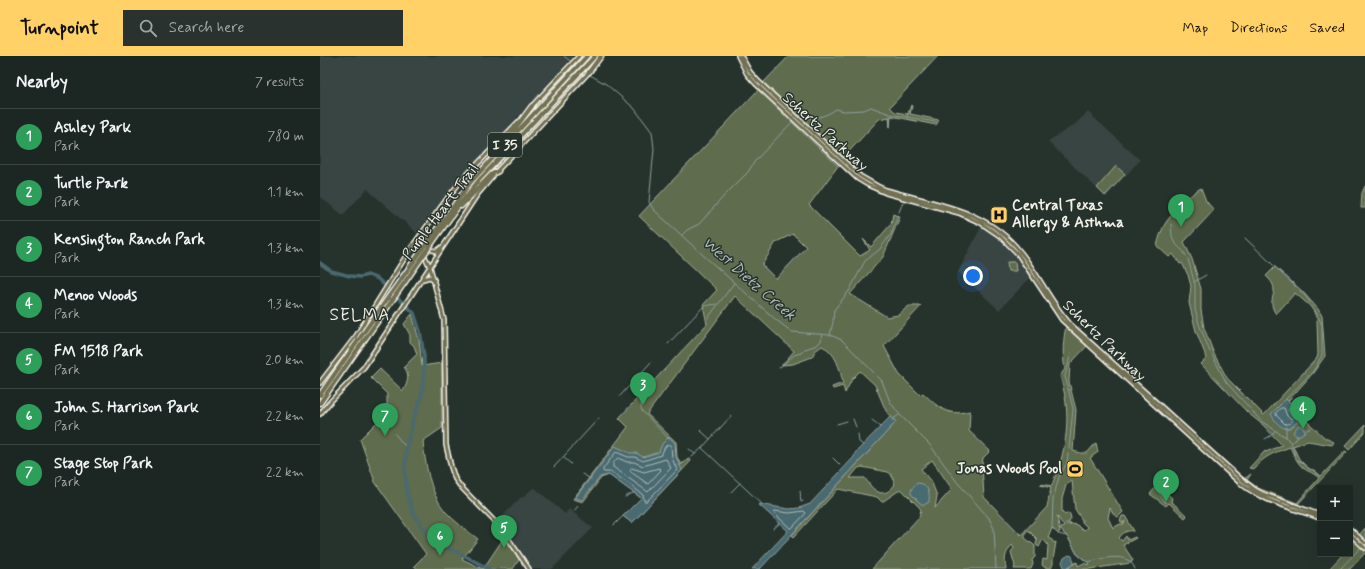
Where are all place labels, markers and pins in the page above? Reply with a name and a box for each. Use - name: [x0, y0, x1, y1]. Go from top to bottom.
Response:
- pin: 1: [1168, 194, 1194, 227]
- place label: Central Texas Allergy & Asthma: [1012, 196, 1124, 234]
- hospital icon: Central Texas Allergy & Asthma: [989, 205, 1009, 225]
- pin: 3: [630, 372, 656, 405]
- pin: 4: [1290, 396, 1316, 429]
- pin: 7: [372, 403, 398, 436]
- place label: Jonas Woods Pool: [956, 459, 1062, 479]
- sports icon: Jonas Woods Pool: [1065, 459, 1085, 479]
- pin: 2: [1153, 469, 1179, 502]
- pin: 5: [491, 515, 517, 548]
- pin: 6: [427, 523, 453, 556]

